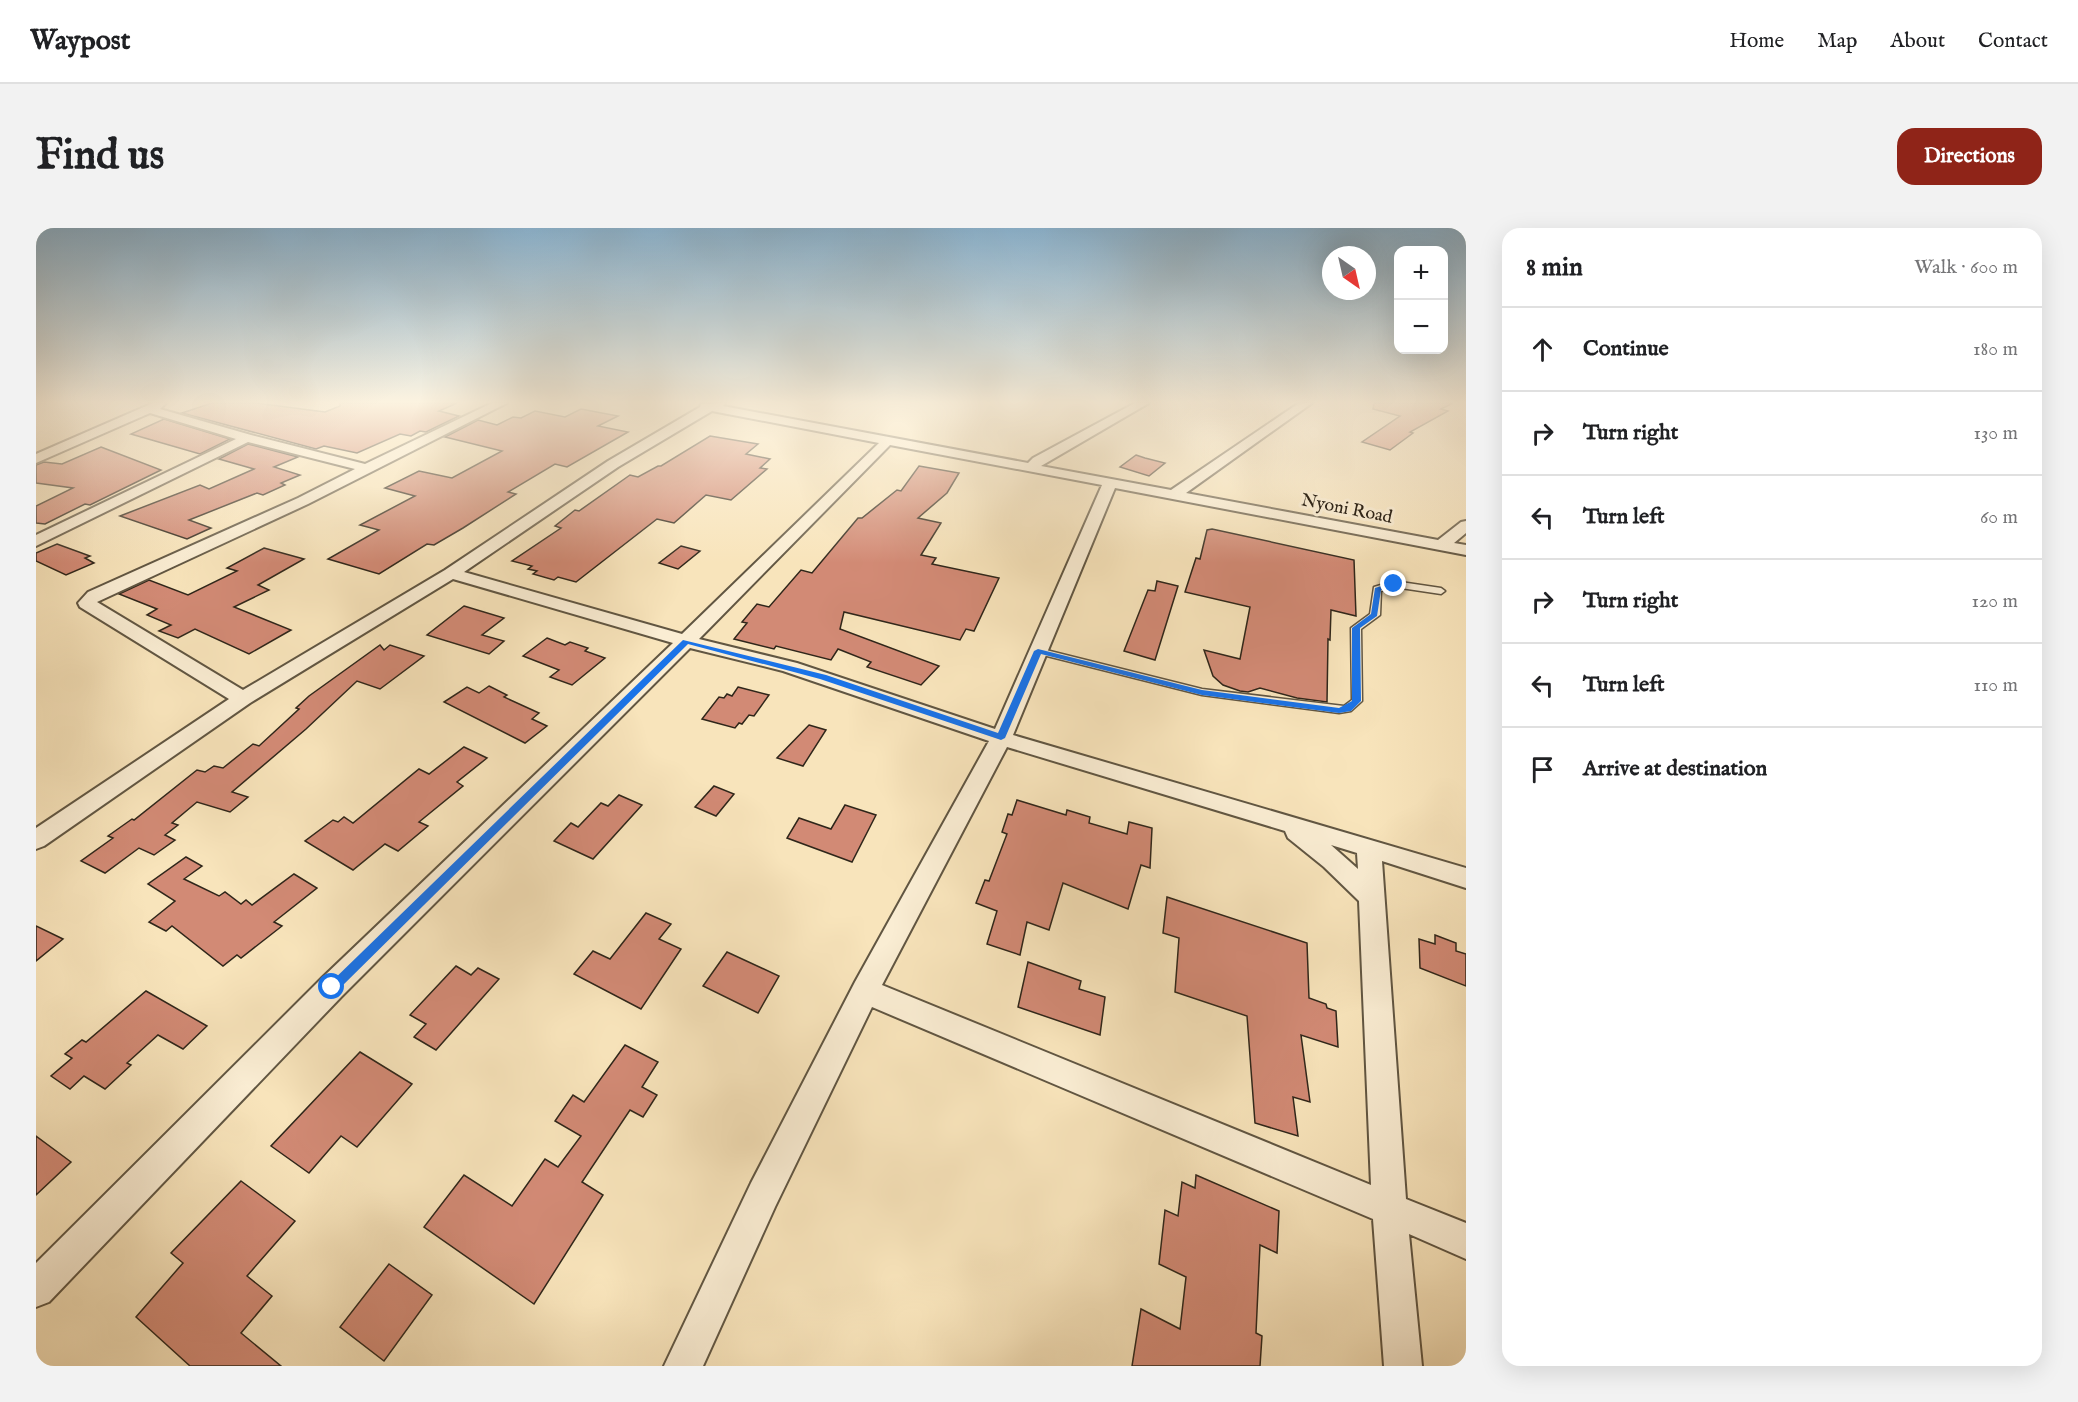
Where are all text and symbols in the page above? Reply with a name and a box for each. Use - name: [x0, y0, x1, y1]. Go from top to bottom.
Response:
- text: Waypost: [30, 24, 130, 59]
- text: Home: [1729, 28, 1784, 55]
- text: Map: [1817, 28, 1857, 55]
- text: About: [1890, 28, 1945, 55]
- text: Contact: [1978, 28, 2048, 55]
- button: Directions: [1897, 128, 2042, 185]
- text: Find us: [36, 130, 164, 183]
- north arrow: [1322, 246, 1376, 300]
- map controls: [1394, 246, 1448, 354]
- button: +: [1394, 246, 1448, 300]
- text: 8 min: [1526, 251, 1583, 284]
- text: Walk · 600 m: [1914, 255, 2018, 280]
- button: −: [1394, 300, 1448, 354]
- icon: ahead: [1526, 333, 1559, 366]
- text: Continue: [1583, 335, 1669, 363]
- text: 180 m: [1973, 337, 2018, 362]
- icon: right: [1526, 417, 1559, 450]
- text: Turn right: [1583, 419, 1678, 447]
- text: 130 m: [1973, 421, 2018, 446]
- street label: Nyoni Road: [1299, 489, 1395, 530]
- icon: left: [1526, 501, 1559, 534]
- text: Turn left: [1583, 503, 1665, 531]
- text: 60 m: [1980, 505, 2018, 530]
- route end: [1380, 570, 1406, 596]
- icon: right: [1526, 585, 1559, 618]
- text: Turn right: [1583, 587, 1678, 615]
- text: 120 m: [1972, 589, 2018, 614]
- icon: left: [1526, 669, 1559, 702]
- text: Turn left: [1583, 671, 1665, 699]
- text: 110 m: [1974, 673, 2018, 698]
- icon: arrive: [1526, 753, 1559, 786]
- text: Arrive at destination: [1583, 755, 1767, 783]
- route start: [318, 973, 344, 999]

